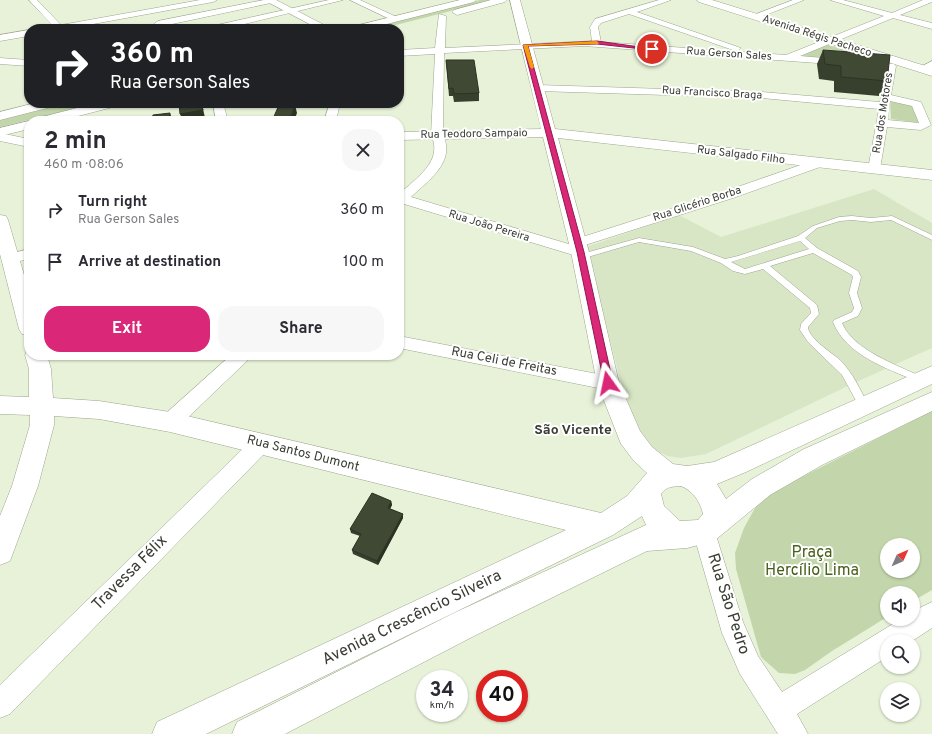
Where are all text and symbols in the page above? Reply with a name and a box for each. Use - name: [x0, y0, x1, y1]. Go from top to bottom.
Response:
- street label: Avenida Régis Pacheco: [761, 12, 873, 60]
- pin: [635, 32, 669, 66]
- text: 360 m: [110, 37, 194, 73]
- icon: arrive: [641, 38, 663, 60]
- icon: right: [44, 40, 96, 92]
- street label: Rua Gerson Sales: [686, 44, 772, 64]
- text: Rua Gerson Sales: [110, 72, 250, 95]
- street label: Rua dos Motores: [870, 72, 896, 154]
- street label: Rua Francisco Braga: [661, 83, 763, 103]
- street label: Rua Teodoro Sampaio: [420, 126, 528, 142]
- text: 2 min: [44, 127, 107, 157]
- button: close: [342, 129, 384, 171]
- street label: Rua Salgado Filho: [696, 143, 786, 167]
- text: 460 m · 08:06: [44, 157, 124, 173]
- street label: Rua Glicério Borba: [651, 183, 743, 225]
- text: Turn right: [78, 193, 147, 212]
- icon: right: [44, 199, 66, 221]
- text: 360 m: [340, 201, 384, 220]
- street label: Rua João Pereira: [447, 207, 531, 245]
- text: Rua Gerson Sales: [78, 212, 179, 228]
- icon: arrive: [44, 251, 66, 273]
- text: Arrive at destination: [78, 253, 221, 272]
- text: 100 m: [343, 253, 384, 272]
- button: Exit: [44, 306, 210, 352]
- button: Share: [218, 306, 384, 352]
- street label: Rua Celi de Freitas: [450, 344, 558, 380]
- position arrow: [587, 362, 629, 404]
- district label: São Vicente: [534, 422, 612, 439]
- street label: Rua Santos Dumont: [245, 432, 361, 476]
- street label: Travessa Félix: [88, 531, 172, 615]
- north arrow: [880, 538, 920, 578]
- map controls: [880, 538, 920, 722]
- park label: Praça Hercílio Lima: [765, 543, 859, 581]
- street label: Rua São Pedro: [702, 551, 754, 657]
- street label: Avenida Crescêncio Silveira: [319, 566, 505, 670]
- button: sound: [880, 586, 920, 626]
- button: search: [880, 634, 920, 674]
- speed limit sign: 40: [476, 670, 528, 722]
- text: 34: [430, 678, 454, 704]
- button: layers: [880, 682, 920, 722]
- text: km/h: [430, 699, 454, 712]

